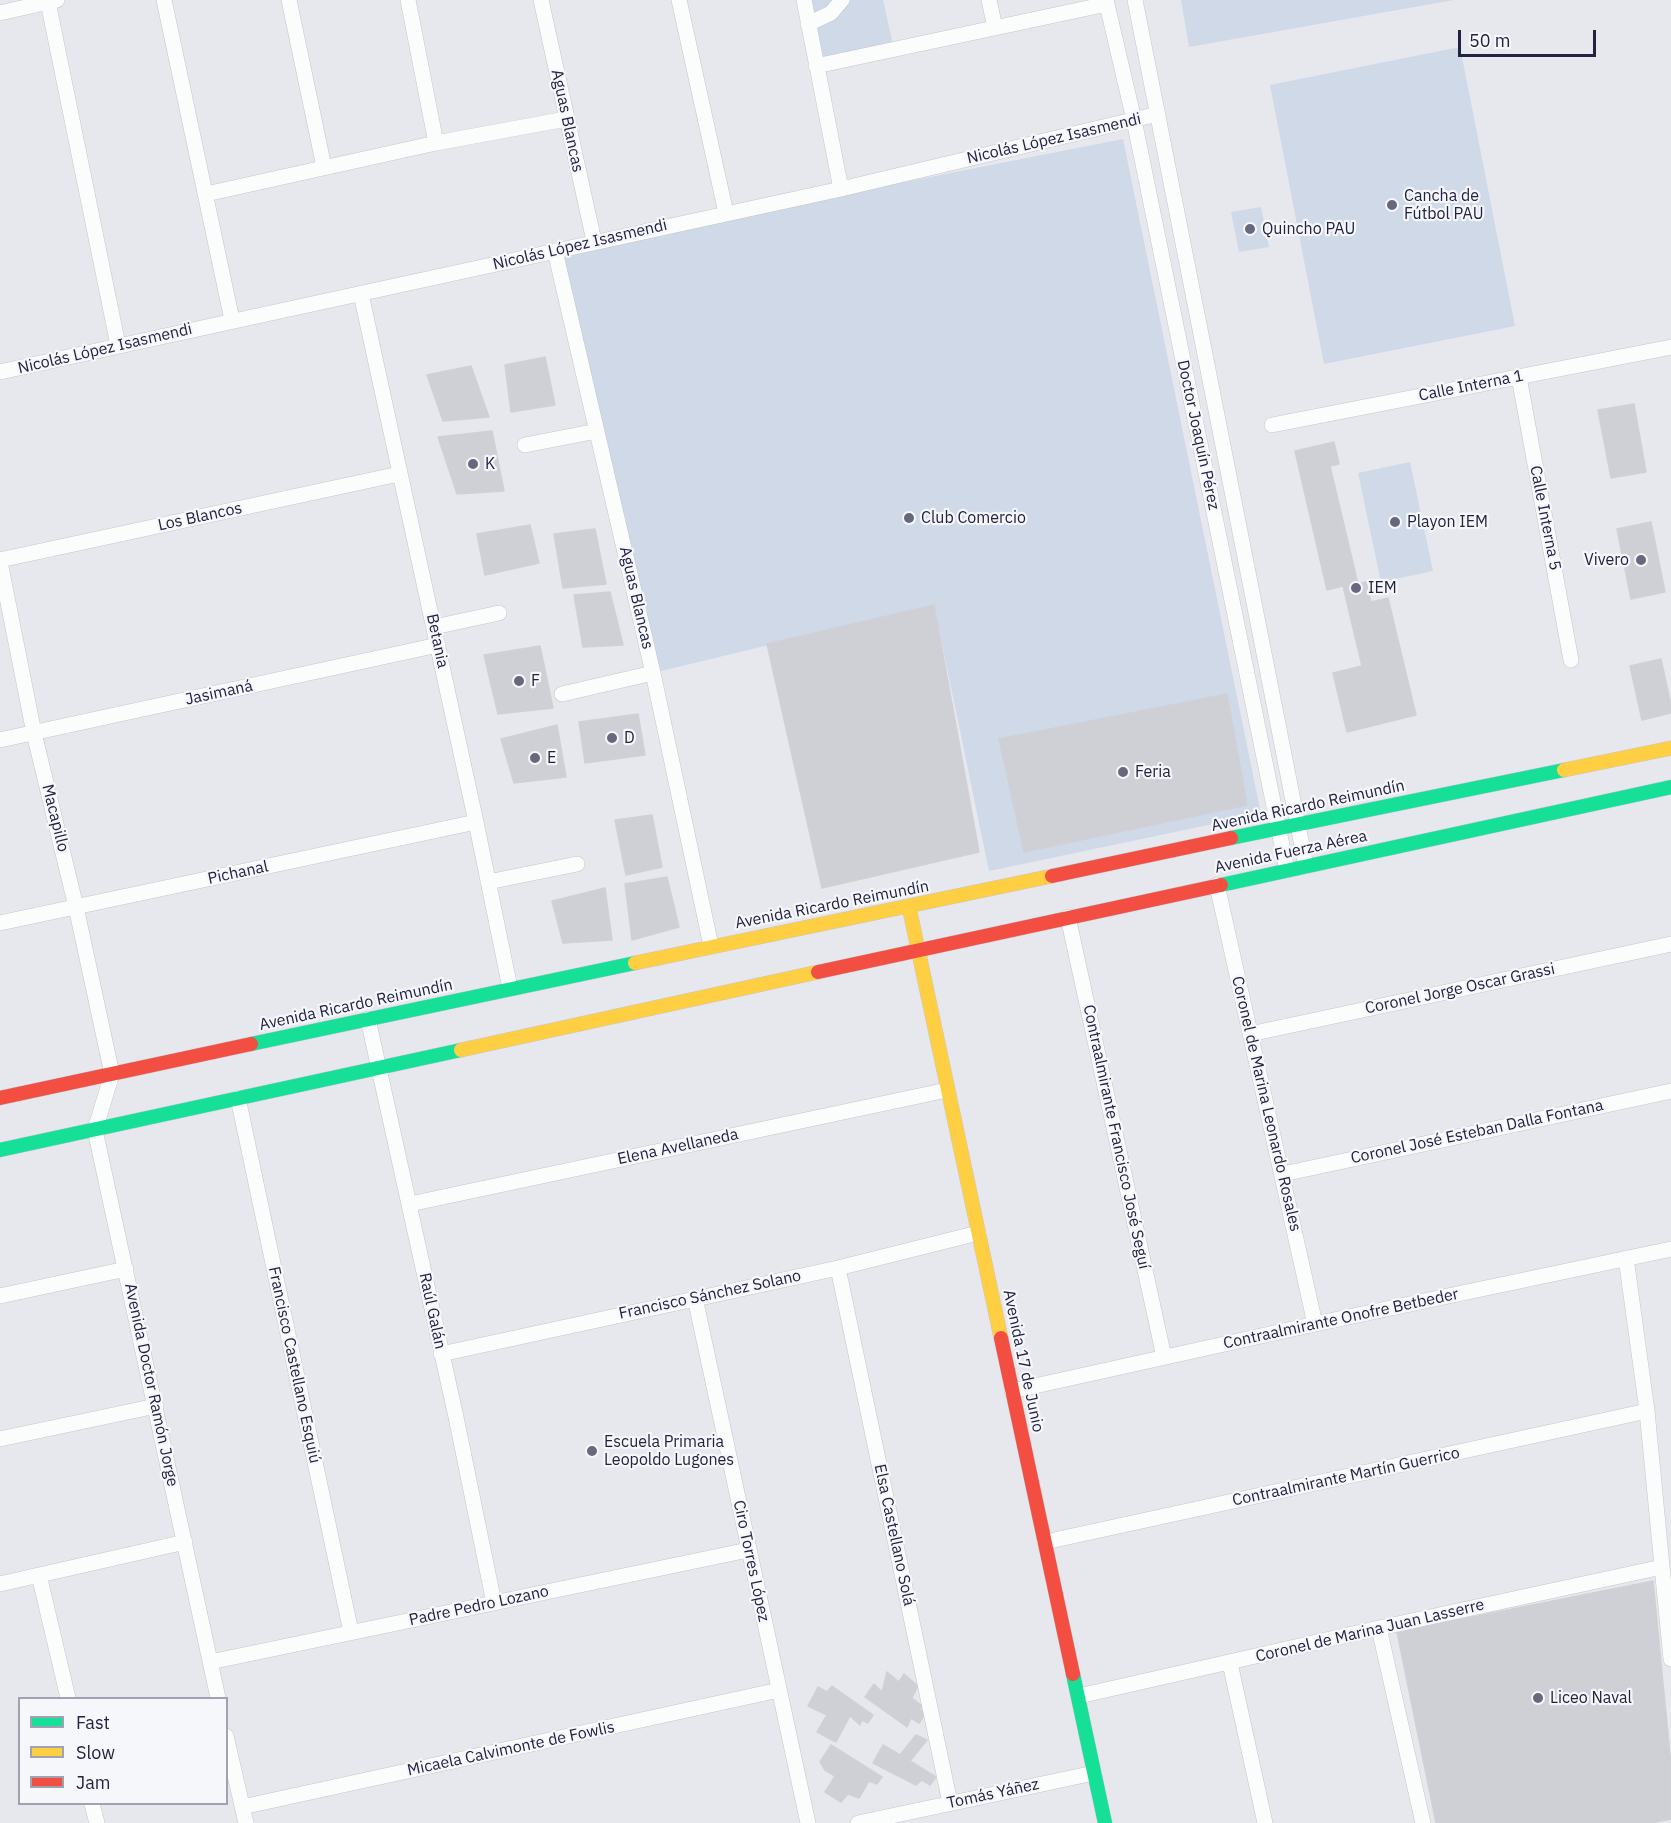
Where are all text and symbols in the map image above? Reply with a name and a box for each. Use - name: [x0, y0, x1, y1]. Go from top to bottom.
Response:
- scale bar: [1461, 18, 1599, 56]
- text: 50 m: [1469, 29, 1511, 52]
- street label: Aguas Blancas: [547, 68, 587, 174]
- street label: Nicolás López Isasmendi: [965, 110, 1143, 168]
- place label: Cancha de Fútbol PAU: [1404, 186, 1483, 224]
- marker: Cancha de Fútbol PAU: [1385, 198, 1399, 212]
- street label: Nicolás López Isasmendi: [491, 216, 669, 274]
- place label: Quincho PAU: [1262, 219, 1355, 239]
- marker: Quincho PAU: [1243, 222, 1257, 236]
- street label: Nicolás López Isasmendi: [16, 320, 194, 378]
- street label: Doctor Joaquín Pérez: [1173, 358, 1223, 512]
- street label: Calle Interna 1: [1417, 366, 1525, 406]
- place label: K: [485, 454, 495, 474]
- marker: K: [466, 457, 480, 471]
- street label: Calle Interna 5: [1525, 464, 1565, 572]
- street label: Los Blancos: [156, 499, 244, 535]
- place label: Club Comercio: [921, 508, 1026, 528]
- marker: Club Comercio: [902, 511, 916, 525]
- place label: Playon IEM: [1407, 512, 1488, 532]
- marker: Playon IEM: [1388, 515, 1402, 529]
- street label: Aguas Blancas: [615, 545, 657, 651]
- place label: Vivero: [1584, 550, 1629, 570]
- marker: Vivero: [1634, 553, 1648, 567]
- place label: IEM: [1368, 578, 1397, 598]
- marker: IEM: [1349, 581, 1363, 595]
- street label: Betania: [422, 612, 452, 670]
- place label: F: [531, 671, 540, 691]
- marker: F: [512, 674, 526, 688]
- street label: Jasimaná: [183, 676, 255, 710]
- place label: D: [624, 728, 635, 748]
- marker: D: [605, 731, 619, 745]
- place label: E: [547, 748, 556, 768]
- marker: E: [528, 751, 542, 765]
- place label: Feria: [1135, 762, 1171, 782]
- marker: Feria: [1116, 765, 1130, 779]
- street label: Avenida Ricardo Reimundín: [1210, 776, 1406, 836]
- street label: Macapillo: [37, 782, 73, 854]
- street label: Avenida Fuerza Aérea: [1213, 826, 1369, 878]
- street label: Pichanal: [206, 857, 270, 889]
- street label: Avenida Ricardo Reimundín: [733, 877, 931, 933]
- street label: Coronel Jorge Oscar Grassi: [1363, 959, 1557, 1019]
- street label: Coronel de Marina Leonardo Rosales: [1227, 974, 1305, 1234]
- street label: Avenida Ricardo Reimundín: [258, 975, 454, 1035]
- street label: Contraalmirante Francisco José Seguí: [1079, 1003, 1153, 1271]
- street label: Coronel José Esteban Dalla Fontana: [1349, 1096, 1605, 1168]
- street label: Elena Avellaneda: [616, 1125, 740, 1169]
- street label: Francisco Castellano Esquiú: [264, 1265, 324, 1465]
- street label: Francisco Sánchez Solano: [617, 1266, 803, 1324]
- street label: Raúl Galán: [415, 1271, 449, 1351]
- street label: Avenida Doctor Ramón Jorge: [120, 1282, 182, 1488]
- street label: Contraalmirante Onofre Betbeder: [1222, 1285, 1460, 1353]
- street label: Avenida 17 de Junio: [999, 1288, 1047, 1434]
- place label: Escuela Primaria Leopoldo Lugones: [604, 1432, 734, 1470]
- street label: Contraalmirante Martín Guerrico: [1231, 1443, 1461, 1511]
- marker: Escuela Primaria Leopoldo Lugones: [585, 1444, 599, 1458]
- street label: Elsa Castellano Solá: [870, 1462, 918, 1608]
- street label: Ciro Torres López: [729, 1498, 773, 1624]
- street label: Padre Pedro Lozano: [407, 1582, 551, 1630]
- street label: Coronel de Marina Juan Lasserre: [1254, 1595, 1486, 1667]
- place label: Liceo Naval: [1550, 1688, 1632, 1708]
- marker: Liceo Naval: [1531, 1691, 1545, 1705]
- legend: [18, 1697, 228, 1805]
- text: Fast: [76, 1711, 110, 1734]
- street label: Micaela Calvimonte de Fowlis: [406, 1718, 616, 1780]
- text: Slow: [76, 1741, 115, 1764]
- text: Jam: [76, 1771, 111, 1794]
- street label: Tomás Yáñez: [945, 1775, 1041, 1813]

